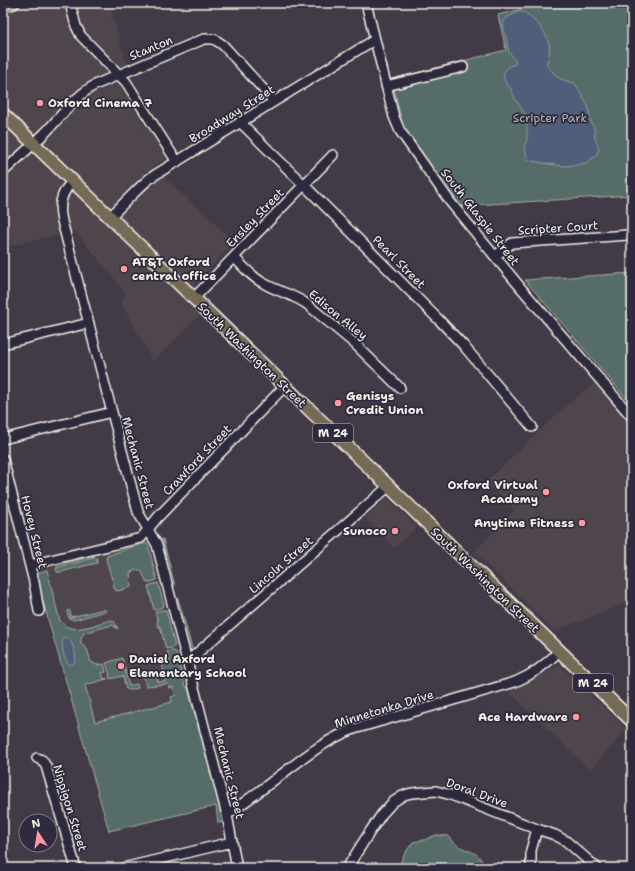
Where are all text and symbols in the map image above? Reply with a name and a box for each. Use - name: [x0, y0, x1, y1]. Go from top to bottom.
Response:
- street label: Stanton: [127, 32, 175, 64]
- street label: Broadway Street: [186, 81, 278, 147]
- place label: Oxford Cinema 7: [48, 95, 153, 111]
- marker: Oxford Cinema 7: [35, 98, 45, 108]
- park label: Scripter Park: [513, 110, 587, 126]
- street label: South Glaspie Street: [437, 165, 523, 269]
- street label: Ensley Street: [223, 185, 287, 251]
- street label: Scripter Court: [517, 217, 599, 239]
- street label: Pearl Street: [369, 232, 429, 292]
- place label: AT&T Oxford central office: [132, 254, 216, 284]
- marker: AT&T Oxford central office: [119, 264, 129, 274]
- street label: Edison Alley: [305, 286, 371, 344]
- street label: South Washington Street: [194, 299, 310, 411]
- place label: Genisys Credit Union: [346, 388, 423, 418]
- marker: Genisys Credit Union: [333, 398, 343, 408]
- street label: Mechanic Street: [118, 415, 158, 511]
- street label: Crawford Street: [159, 421, 235, 499]
- road number: M 24: [313, 424, 353, 442]
- place label: Oxford Virtual Academy: [447, 477, 538, 507]
- marker: Oxford Virtual Academy: [541, 487, 551, 497]
- street label: Hovey Street: [17, 494, 51, 570]
- place label: Anytime Fitness: [474, 515, 574, 531]
- marker: Anytime Fitness: [577, 518, 587, 528]
- place label: Sunoco: [343, 523, 387, 539]
- street label: South Washington Street: [427, 524, 543, 636]
- marker: Sunoco: [390, 526, 400, 536]
- street label: Lincoln Street: [246, 533, 316, 597]
- place label: Daniel Axford Elementary School: [129, 651, 246, 681]
- marker: Daniel Axford Elementary School: [116, 661, 126, 671]
- road number: M 24: [573, 674, 613, 692]
- street label: Minnetonka Drive: [332, 686, 436, 732]
- place label: Ace Hardware: [478, 709, 568, 725]
- marker: Ace Hardware: [571, 712, 581, 722]
- street label: Mechanic Street: [210, 725, 248, 821]
- street label: Nippigon Street: [49, 762, 91, 854]
- street label: Doral Drive: [444, 774, 510, 812]
- north arrow: [18, 813, 58, 853]
- text: N: [30, 815, 42, 832]

